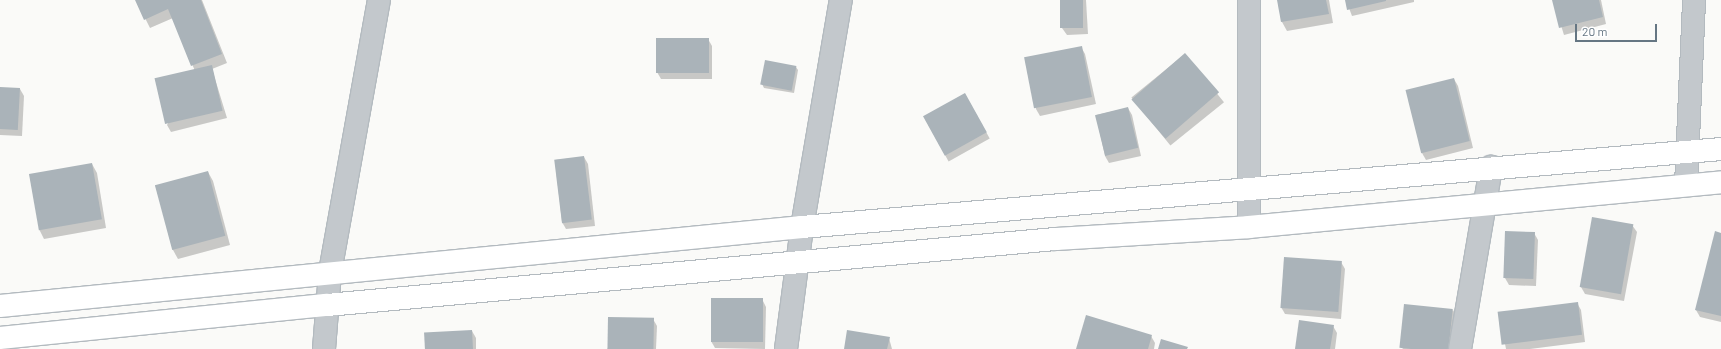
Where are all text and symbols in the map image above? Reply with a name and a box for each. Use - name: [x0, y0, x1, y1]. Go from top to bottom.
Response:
- scale bar: [1577, 16, 1659, 42]
- text: 20 m: [1582, 24, 1608, 38]

